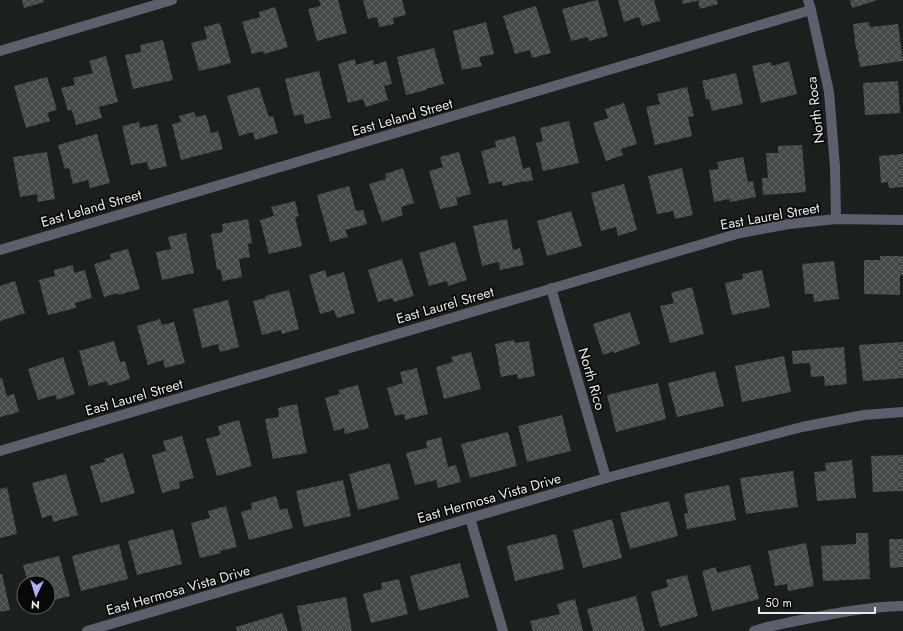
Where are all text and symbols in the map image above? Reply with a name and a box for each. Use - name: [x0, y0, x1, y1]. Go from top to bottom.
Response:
- street label: North Roca: [801, 75, 829, 145]
- street label: East Leland Street: [349, 93, 455, 141]
- street label: East Leland Street: [38, 184, 144, 232]
- street label: East Laurel Street: [719, 197, 822, 235]
- street label: East Laurel Street: [394, 281, 497, 328]
- street label: North Rico: [574, 345, 611, 413]
- street label: East Laurel Street: [83, 373, 186, 420]
- street label: East Hermosa Vista Drive: [415, 468, 563, 528]
- street label: East Hermosa Vista Drive: [104, 560, 252, 620]
- north arrow: [16, 575, 56, 615]
- scale bar: [759, 589, 875, 615]
- text: 50 m: [765, 594, 792, 612]
- text: N: [30, 597, 40, 613]

